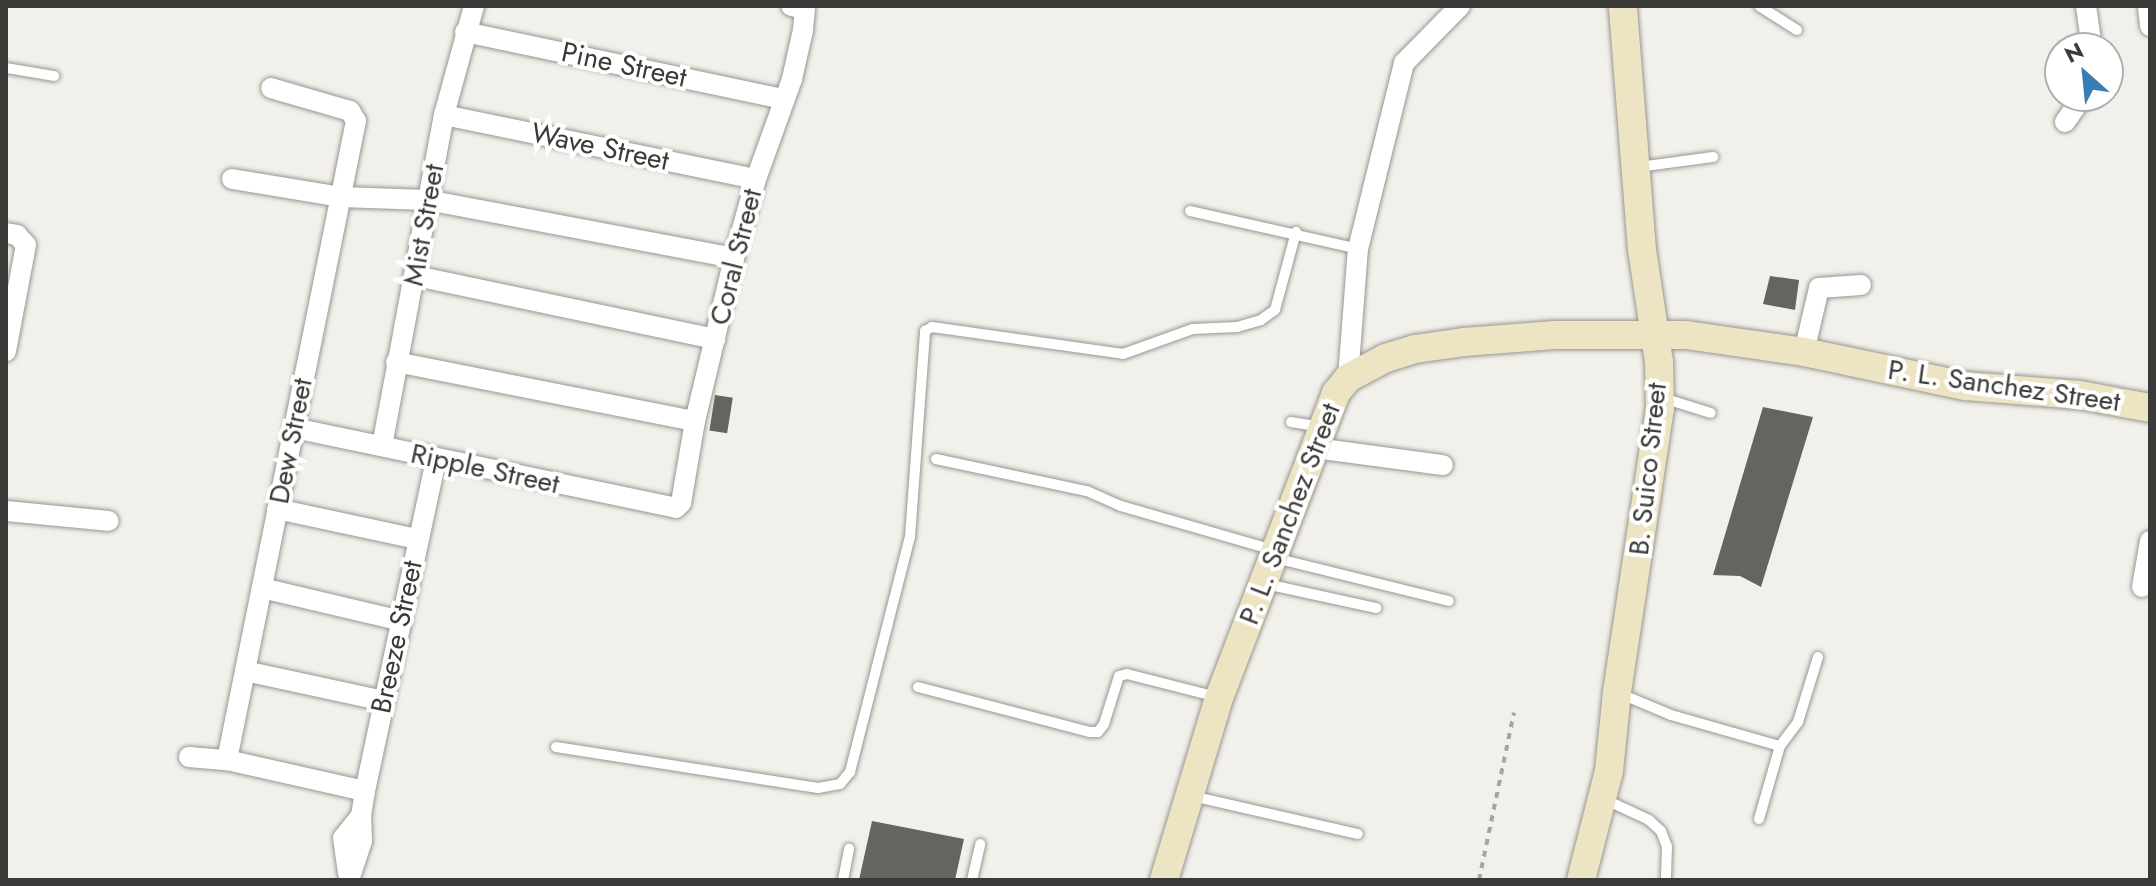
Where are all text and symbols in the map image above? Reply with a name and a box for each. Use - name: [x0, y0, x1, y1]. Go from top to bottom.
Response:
- north arrow: [2044, 32, 2124, 112]
- text: N: [2059, 34, 2089, 71]
- street label: Pine Street: [558, 35, 690, 95]
- street label: Wave Street: [528, 116, 672, 178]
- street label: Mist Street: [397, 161, 451, 289]
- street label: Coral Street: [703, 185, 769, 329]
- street label: P. L. Sanchez Street: [1886, 353, 2122, 419]
- street label: Dew Street: [262, 375, 320, 507]
- street label: B. Suico Street: [1622, 381, 1674, 557]
- street label: P. L. Sanchez Street: [1232, 399, 1348, 629]
- street label: Ripple Street: [408, 437, 562, 501]
- street label: Breeze Street: [364, 558, 430, 716]

